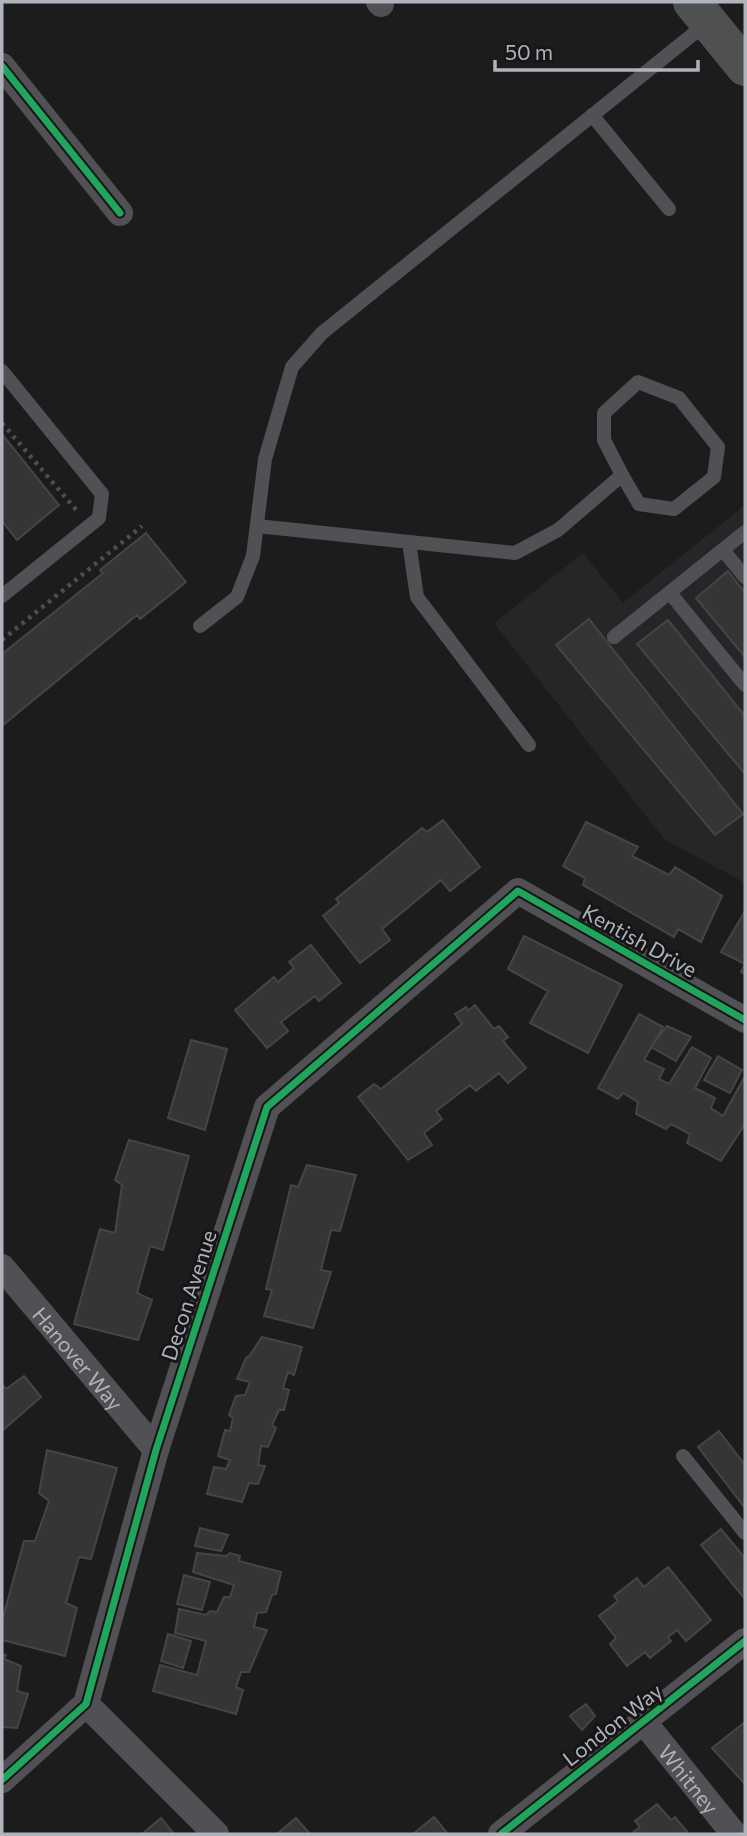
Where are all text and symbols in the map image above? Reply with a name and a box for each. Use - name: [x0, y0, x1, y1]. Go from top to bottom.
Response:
- scale bar: [495, 28, 698, 72]
- text: 50 m: [505, 39, 553, 64]
- street label: Kentish Drive: [578, 898, 702, 982]
- street label: Decon Avenue: [155, 1227, 221, 1363]
- street label: Hanover Way: [28, 1301, 129, 1415]
- street label: London Way: [557, 1677, 667, 1771]
- street label: Whitney: [654, 1739, 725, 1818]

